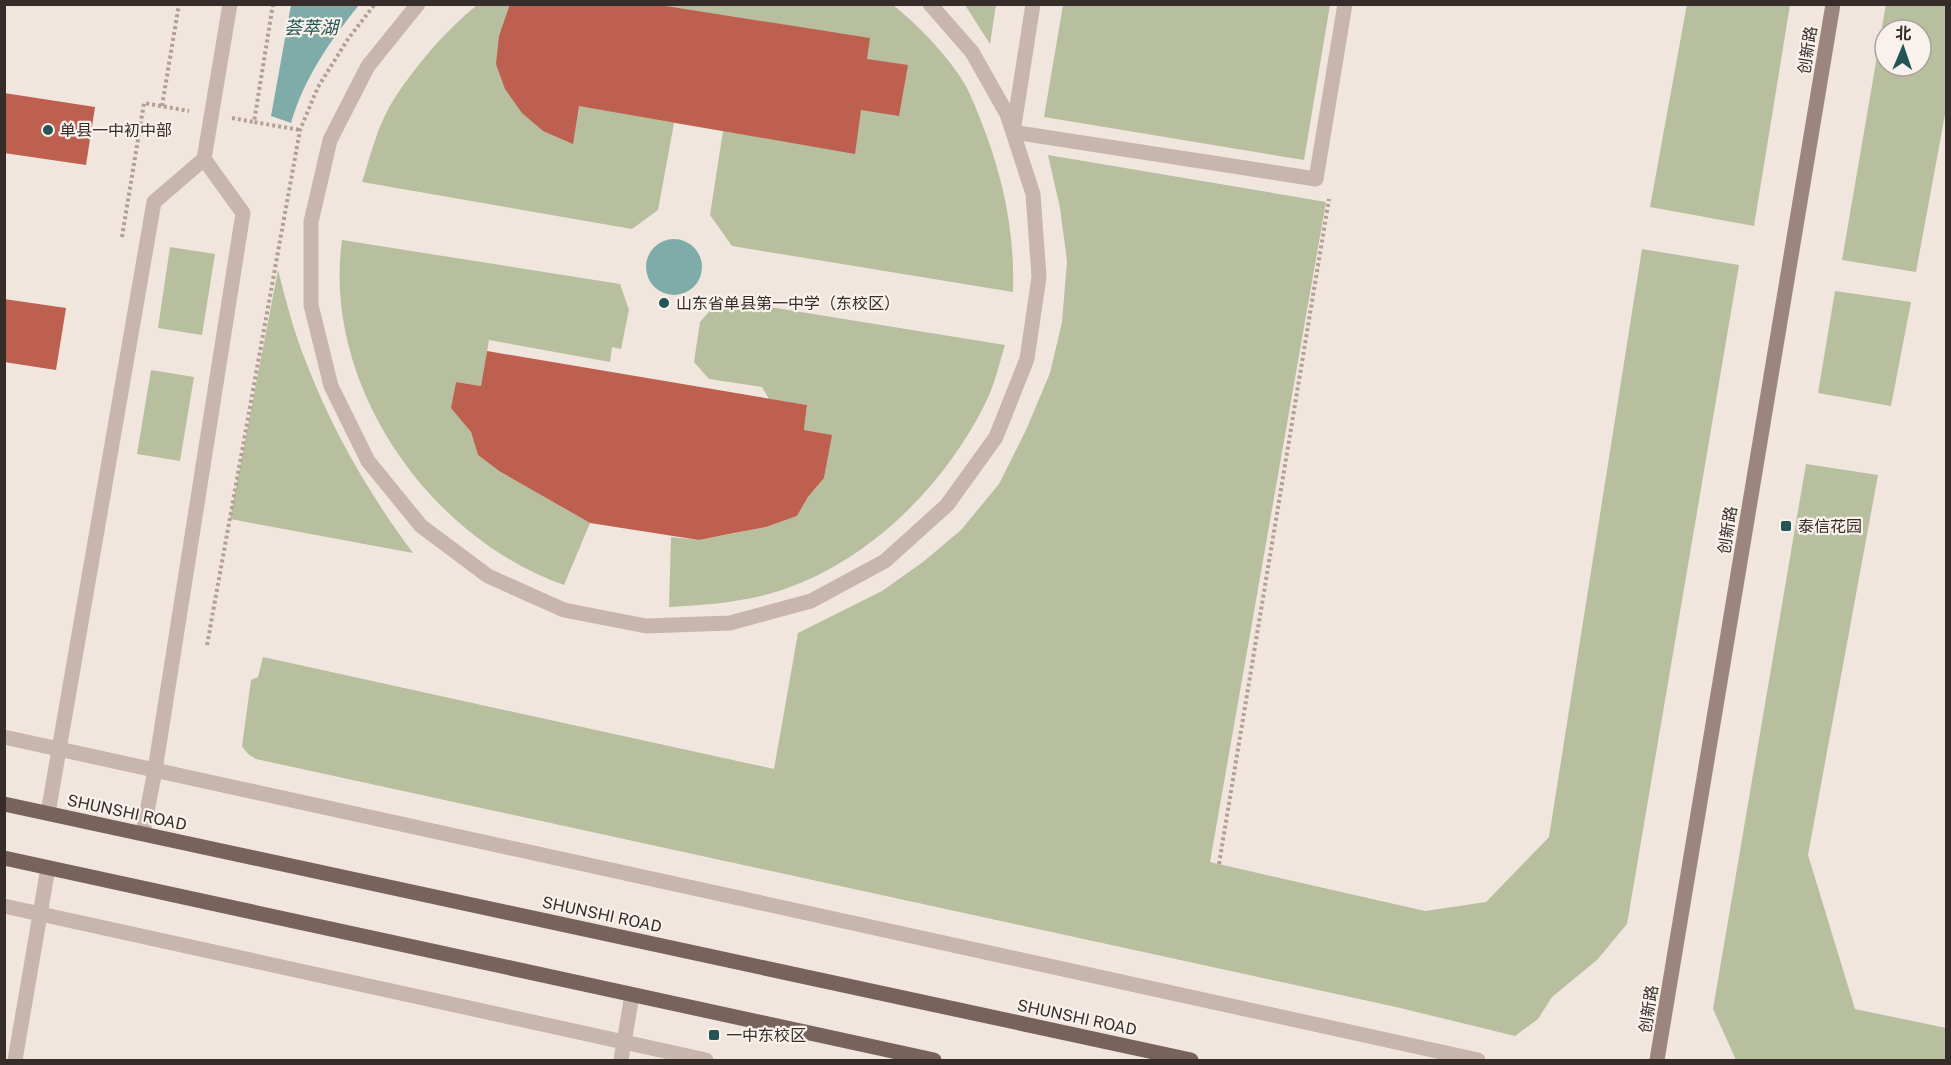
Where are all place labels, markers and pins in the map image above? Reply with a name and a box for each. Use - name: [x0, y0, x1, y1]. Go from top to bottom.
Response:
- place label: 单县一中初中部: [60, 121, 172, 140]
- marker: 单县一中初中部: [41, 123, 55, 137]
- place label: 山东省单县第一中学（东校区）: [676, 294, 900, 313]
- marker: 山东省单县第一中学（东校区）: [657, 296, 671, 310]
- place label: 泰信花园: [1798, 517, 1862, 536]
- marker: 泰信花园: [1779, 519, 1793, 533]
- place label: 一中东校区: [726, 1026, 806, 1045]
- marker: 一中东校区: [707, 1028, 721, 1042]

